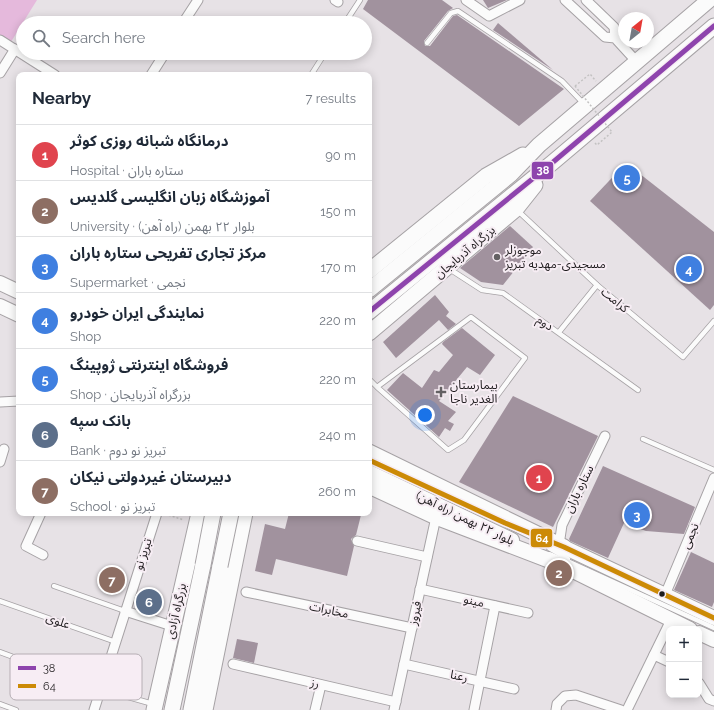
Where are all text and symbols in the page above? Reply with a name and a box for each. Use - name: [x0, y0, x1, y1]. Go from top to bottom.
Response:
- north arrow: [618, 12, 654, 48]
- search box: [16, 16, 372, 60]
- icon: search: [30, 27, 52, 49]
- text: Search here: [62, 29, 145, 47]
- text: Nearby: [32, 88, 91, 108]
- text: 7 results: [306, 91, 356, 106]
- text: درمانگاه شبانه روزی کوثر: [70, 132, 229, 150]
- text: 1: [42, 148, 48, 163]
- text: 90 m: [325, 148, 356, 163]
- line badge: 38: [531, 161, 554, 180]
- text: Hospital · ستاره باران: [70, 163, 183, 178]
- pin: 5: [614, 163, 640, 193]
- text: 38: [537, 164, 550, 177]
- text: آموزشگاه زبان انگلیسی گلدیس: [70, 188, 270, 206]
- text: 2: [41, 204, 49, 219]
- text: 150 m: [320, 204, 356, 219]
- text: University · بلوار ۲۲ بهمن (راه آهن): [70, 219, 255, 234]
- street label: بزرگراه آذربایجان: [432, 223, 498, 281]
- place label: موجوزلر مسجیدی-مهدیه تبریز: [504, 243, 606, 271]
- text: مرکز تجاری تفریحی ستاره باران: [70, 244, 266, 262]
- marker: موجوزلر مسجیدی-مهدیه تبریز: [492, 252, 502, 262]
- pin: 4: [676, 254, 702, 284]
- text: 3: [41, 260, 49, 275]
- text: 170 m: [320, 260, 356, 275]
- text: Supermarket · نجمی: [70, 275, 186, 290]
- street label: کرامت: [598, 284, 632, 316]
- text: نمایندگی ایران خودرو: [70, 304, 204, 322]
- street label: دوم: [533, 312, 556, 335]
- text: 4: [41, 313, 49, 328]
- text: 220 m: [319, 313, 356, 328]
- text: Shop: [70, 329, 101, 344]
- text: فروشگاه اینترنتی ژوپینگ: [70, 356, 228, 374]
- text: 5: [41, 372, 49, 387]
- text: 220 m: [319, 372, 356, 387]
- place label: بیمارستان الغدیر ناجا: [450, 378, 498, 406]
- marker: بیمارستان الغدیر ناجا: [435, 386, 447, 398]
- text: Shop · بزرگراه آذربایجان: [70, 387, 191, 402]
- your location: [415, 405, 435, 425]
- text: بانک سپه: [70, 412, 131, 430]
- text: 6: [41, 428, 49, 443]
- text: 240 m: [319, 428, 356, 443]
- text: Bank · تبریز نو دوم: [70, 443, 166, 458]
- pin: 1: [526, 463, 552, 493]
- street label: ستاره باران: [562, 463, 597, 515]
- text: دبیرستان غیردولتی نیکان: [70, 468, 231, 486]
- text: 7: [41, 484, 49, 499]
- text: 260 m: [318, 484, 356, 499]
- street label: بلوار ۲۲ بهمن (راه آهن): [414, 488, 516, 548]
- text: School · تبریز نو: [70, 499, 155, 514]
- pin: 3: [624, 500, 650, 530]
- street label: نجمی: [678, 521, 702, 551]
- line badge: 64: [530, 528, 553, 548]
- text: 64: [536, 532, 548, 545]
- street label: تبریز نو: [131, 536, 155, 572]
- pin: 2: [546, 558, 572, 588]
- pin: 7: [99, 565, 125, 595]
- street label: بزرگراه آزادی: [163, 582, 189, 640]
- pin: 6: [136, 587, 162, 617]
- unlabelled marker: [657, 589, 667, 599]
- street label: مینو: [462, 592, 486, 610]
- street label: مخابرات: [308, 599, 350, 621]
- street label: فیروز: [405, 600, 424, 627]
- street label: علوی: [44, 610, 72, 632]
- map controls: [666, 626, 702, 698]
- button: +: [666, 626, 702, 662]
- legend: [10, 654, 142, 700]
- text: 38: [43, 662, 55, 675]
- button: −: [666, 662, 702, 698]
- street label: رعنا: [449, 667, 469, 685]
- street label: رز: [308, 675, 321, 691]
- text: 64: [43, 680, 56, 693]

